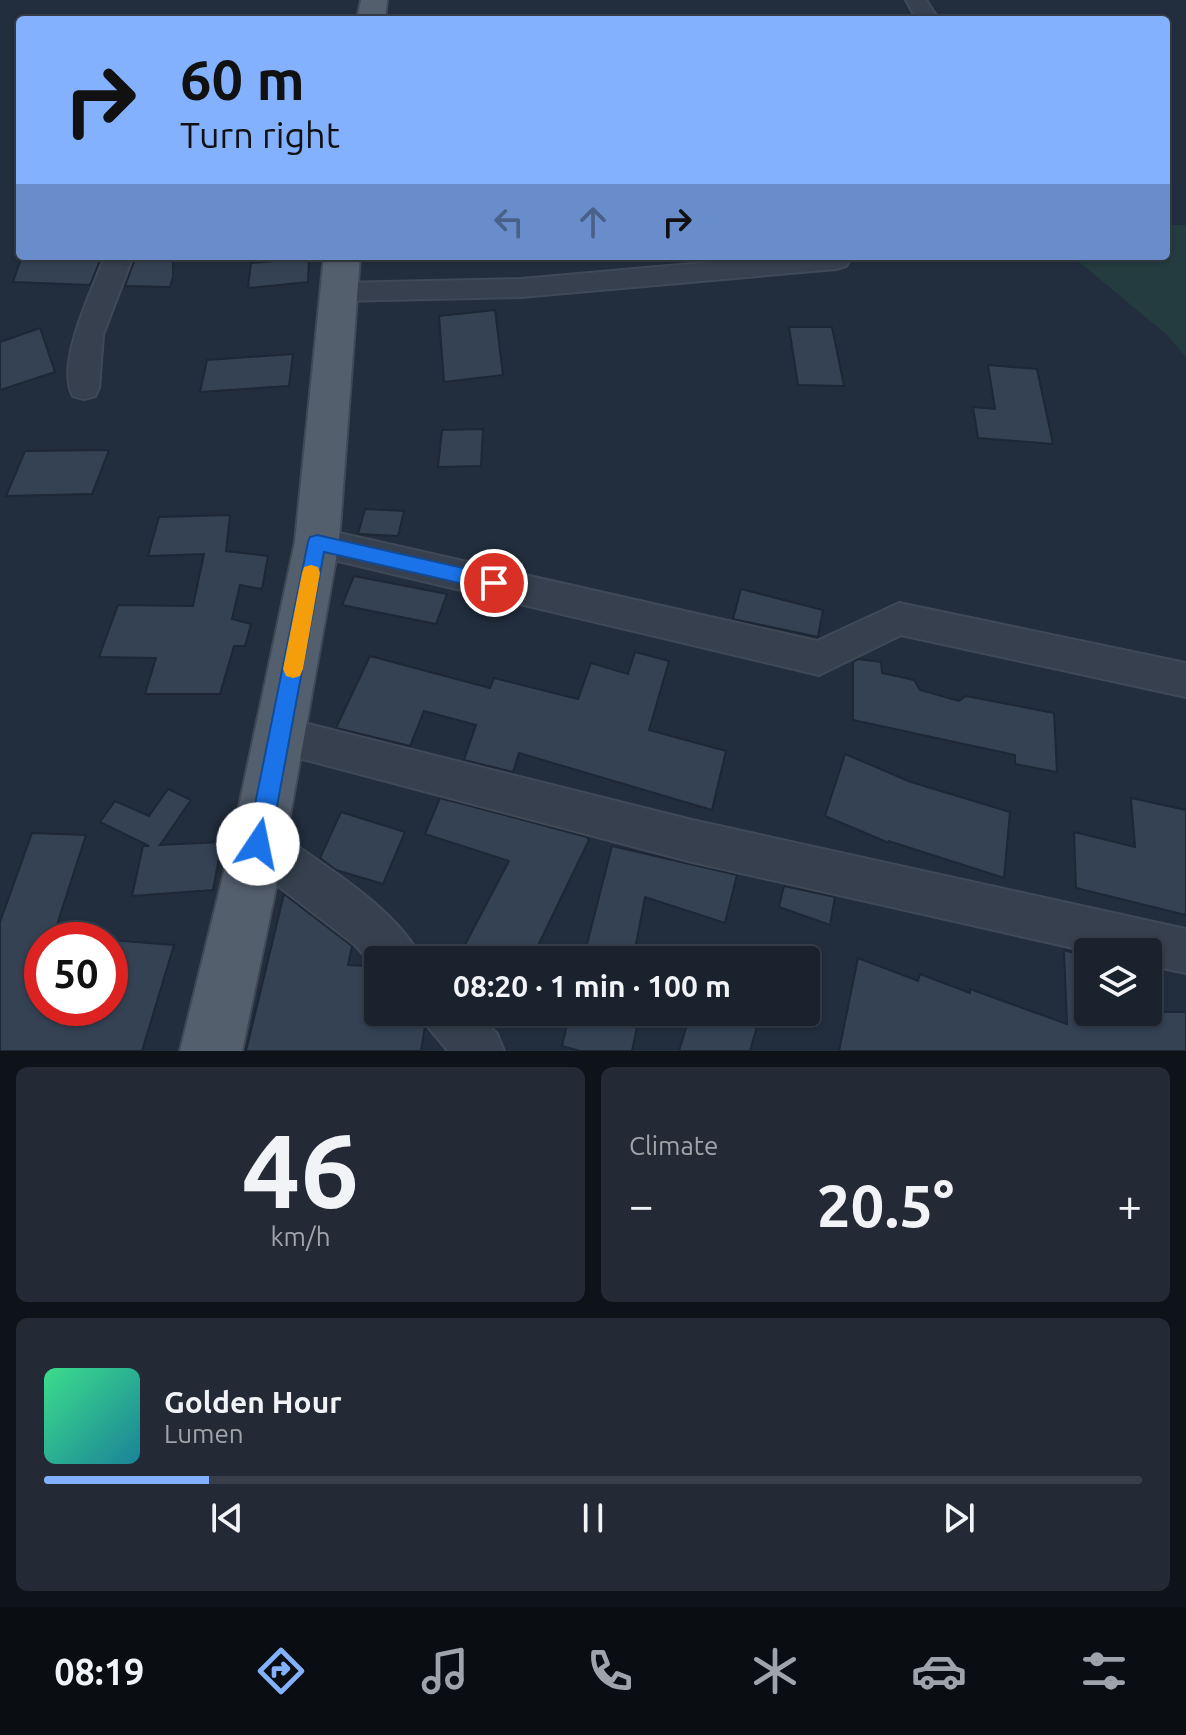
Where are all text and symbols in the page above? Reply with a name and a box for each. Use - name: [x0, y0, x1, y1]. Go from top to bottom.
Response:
- icon: right: [48, 48, 152, 152]
- text: 60 m: [180, 48, 305, 111]
- text: Turn right: [180, 114, 340, 155]
- icon: left: [487, 200, 531, 244]
- icon: ahead: [571, 200, 615, 244]
- icon: right: [655, 200, 699, 244]
- pin: [460, 549, 528, 617]
- icon: arrive: [472, 561, 516, 605]
- position arrow: [216, 802, 300, 886]
- speed limit sign: 50: [24, 922, 128, 1026]
- map controls: [1074, 938, 1162, 1026]
- button: layers: [1074, 938, 1162, 1026]
- text: 08:20 · 1 min · 100 m: [453, 969, 731, 1003]
- text: 46: [242, 1111, 359, 1228]
- text: Climate: [629, 1131, 718, 1160]
- text: 20.5°: [817, 1171, 954, 1238]
- text: −: [629, 1180, 654, 1229]
- text: +: [1117, 1180, 1142, 1229]
- text: km/h: [270, 1222, 331, 1251]
- text: Golden Hour: [164, 1385, 342, 1419]
- text: Lumen: [164, 1419, 244, 1448]
- icon: previous: [205, 1496, 249, 1540]
- icon: pause: [571, 1496, 615, 1540]
- icon: next: [937, 1496, 981, 1540]
- icon: directions: [253, 1643, 309, 1699]
- icon: music: [417, 1643, 473, 1699]
- icon: phone: [582, 1643, 638, 1699]
- icon: climate: [747, 1643, 803, 1699]
- icon: car: [911, 1643, 967, 1699]
- icon: filters: [1076, 1643, 1132, 1699]
- text: 08:19: [54, 1651, 144, 1692]

